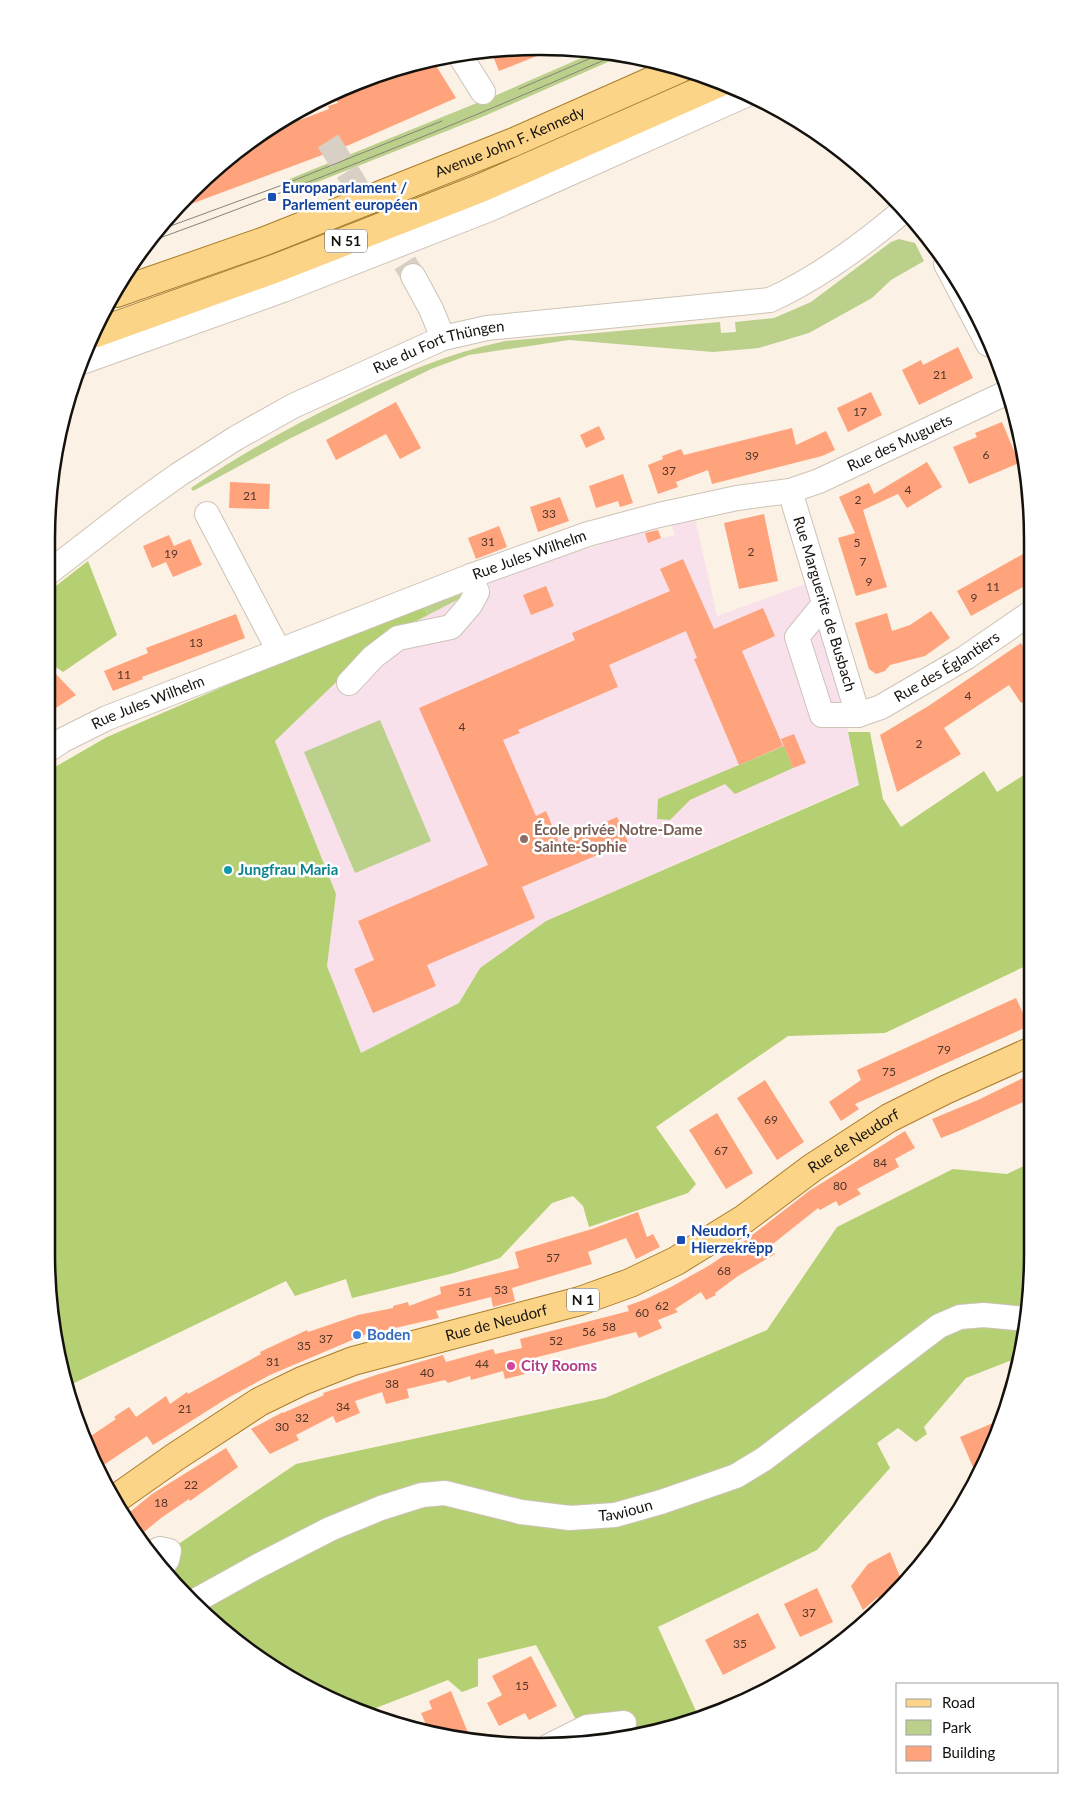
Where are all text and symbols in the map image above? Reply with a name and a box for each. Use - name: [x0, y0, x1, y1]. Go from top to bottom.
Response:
- street label: Avenue John F. Kennedy: [432, 102, 588, 181]
- place label: Europaparlament / Parlement européen: [282, 178, 418, 213]
- marker: Europaparlament / Parlement européen: [266, 191, 278, 203]
- road number: N 51: [325, 230, 367, 252]
- street label: Rue du Fort Thüngen: [370, 316, 505, 377]
- house number: 21: [933, 367, 947, 382]
- house number: 17: [853, 404, 867, 419]
- street label: Rue des Muguets: [844, 410, 955, 474]
- house number: 6: [983, 447, 990, 462]
- house number: 39: [745, 448, 759, 463]
- house number: 37: [662, 463, 676, 478]
- house number: 4: [905, 482, 912, 497]
- house number: 21: [243, 488, 257, 503]
- house number: 2: [855, 492, 862, 507]
- house number: 33: [542, 506, 556, 521]
- street label: Rue Marguerite de Busbach: [790, 514, 860, 693]
- street label: Rue Jules Wilhelm: [470, 525, 588, 583]
- house number: 31: [481, 534, 495, 549]
- house number: 5: [854, 535, 861, 550]
- house number: 2: [748, 544, 755, 559]
- house number: 19: [164, 546, 178, 561]
- house number: 7: [860, 554, 867, 569]
- house number: 9: [866, 574, 873, 589]
- house number: 11: [986, 579, 1000, 594]
- house number: 9: [971, 590, 978, 605]
- street label: Rue des Églantiers: [890, 627, 1003, 705]
- house number: 13: [189, 635, 203, 650]
- house number: 11: [117, 667, 131, 682]
- street label: Rue Jules Wilhelm: [88, 671, 206, 732]
- house number: 4: [965, 688, 972, 703]
- house number: 4: [459, 719, 466, 734]
- house number: 2: [916, 736, 923, 751]
- place label: École privée Notre-Dame Sainte-Sophie: [534, 820, 702, 855]
- marker: École privée Notre-Dame Sainte-Sophie: [518, 833, 530, 845]
- place label: Jungfrau Maria: [238, 860, 338, 878]
- marker: Jungfrau Maria: [222, 864, 234, 876]
- house number: 79: [937, 1042, 951, 1057]
- house number: 75: [882, 1064, 896, 1079]
- street label: Rue de Neudorf: [804, 1104, 902, 1176]
- house number: 69: [764, 1112, 778, 1127]
- house number: 67: [714, 1143, 728, 1158]
- house number: 84: [873, 1155, 887, 1170]
- house number: 80: [833, 1178, 847, 1193]
- place label: Neudorf, Hierzekrëpp: [691, 1221, 773, 1256]
- marker: Neudorf, Hierzekrëpp: [675, 1234, 687, 1246]
- house number: 57: [546, 1250, 560, 1265]
- house number: 68: [717, 1263, 731, 1278]
- house number: 53: [494, 1282, 508, 1297]
- house number: 51: [458, 1284, 472, 1299]
- road number: N 1: [567, 1288, 599, 1312]
- house number: 62: [655, 1298, 669, 1313]
- street label: Rue de Neudorf: [443, 1300, 550, 1344]
- house number: 60: [635, 1305, 649, 1320]
- house number: 58: [602, 1319, 616, 1334]
- house number: 56: [582, 1324, 596, 1339]
- place label: Boden: [367, 1325, 410, 1343]
- marker: Boden: [351, 1329, 363, 1341]
- house number: 37: [319, 1331, 333, 1346]
- house number: 52: [549, 1333, 563, 1348]
- house number: 35: [297, 1338, 311, 1353]
- house number: 31: [266, 1354, 280, 1369]
- house number: 44: [475, 1356, 489, 1371]
- place label: City Rooms: [521, 1356, 597, 1374]
- marker: City Rooms: [505, 1360, 517, 1372]
- house number: 40: [420, 1365, 434, 1380]
- house number: 38: [385, 1376, 399, 1391]
- house number: 34: [336, 1399, 350, 1414]
- house number: 21: [178, 1401, 192, 1416]
- house number: 32: [295, 1410, 309, 1425]
- house number: 30: [275, 1419, 289, 1434]
- house number: 22: [184, 1477, 198, 1492]
- house number: 18: [154, 1495, 168, 1510]
- street label: Tawioun: [598, 1495, 654, 1524]
- house number: 37: [802, 1605, 816, 1620]
- house number: 35: [733, 1636, 747, 1651]
- house number: 15: [515, 1678, 529, 1693]
- legend: [896, 1683, 1059, 1773]
- text: Road: [942, 1693, 975, 1711]
- text: Park: [942, 1718, 972, 1736]
- text: Building: [942, 1743, 995, 1761]

